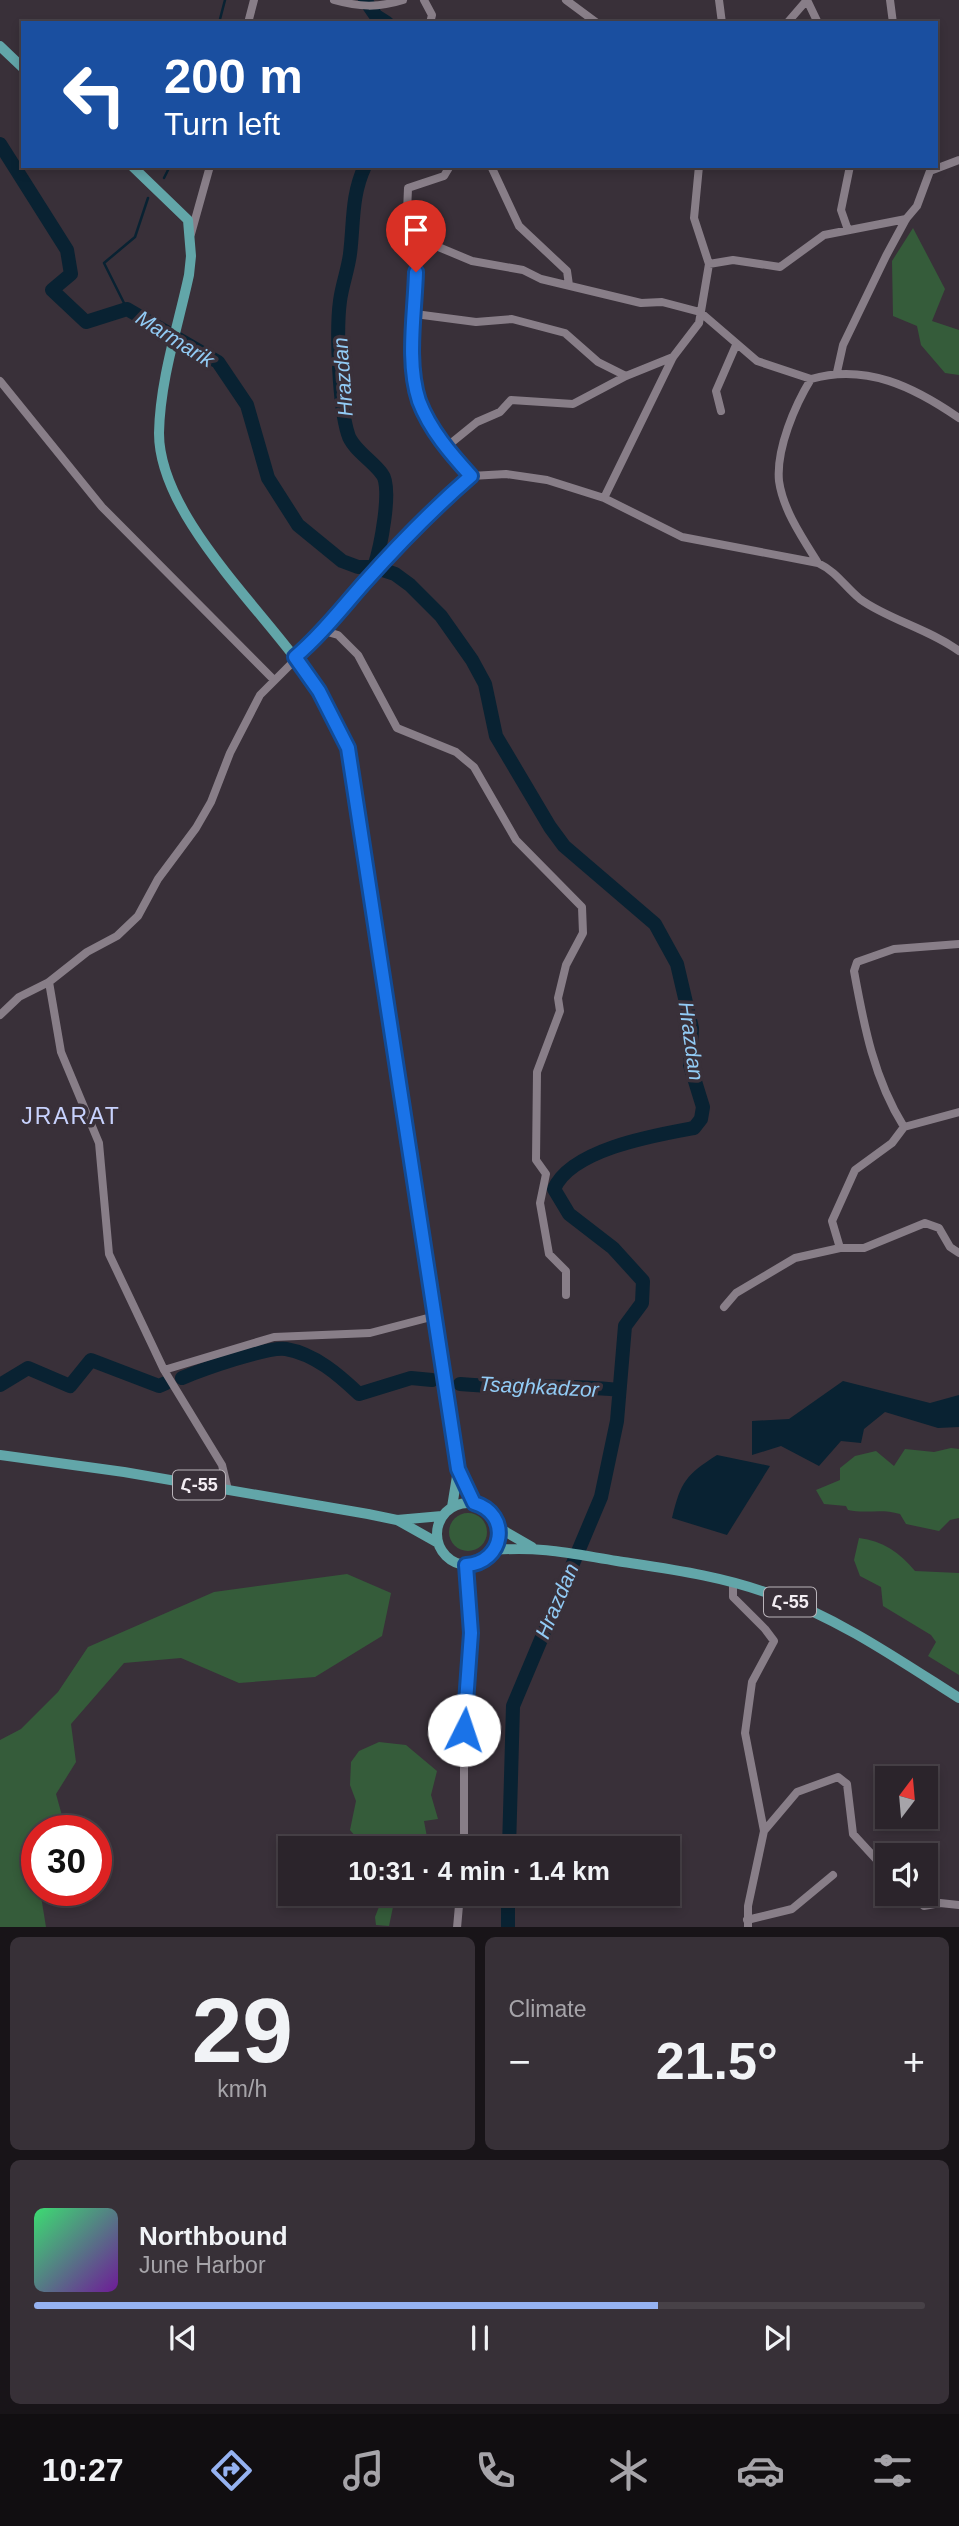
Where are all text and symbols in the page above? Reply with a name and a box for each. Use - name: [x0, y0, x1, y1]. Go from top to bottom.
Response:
- icon: left: [49, 49, 140, 140]
- text: 200 m: [164, 49, 303, 103]
- text: Turn left: [164, 106, 280, 142]
- pin: [386, 200, 446, 272]
- icon: arrive: [397, 211, 435, 249]
- water label: Marmarik: [132, 306, 220, 372]
- water label: Hrazdan: [328, 337, 357, 417]
- water label: Hrazdan: [675, 1000, 708, 1082]
- district label: JRARAT: [21, 1103, 121, 1129]
- water label: Tsaghkadzor: [479, 1372, 600, 1401]
- road number: Հ-55: [173, 1470, 225, 1500]
- water label: Hrazdan: [530, 1560, 583, 1642]
- road number: Հ-55: [764, 1588, 816, 1616]
- position arrow: [427, 1693, 501, 1767]
- north arrow: [875, 1766, 938, 1829]
- map controls: [875, 1766, 938, 1906]
- speed limit sign: 30: [21, 1815, 112, 1906]
- button: sound: [875, 1843, 938, 1906]
- text: 10:31 · 4 min · 1.4 km: [348, 1856, 610, 1886]
- text: 29: [192, 1980, 293, 2081]
- text: Climate: [509, 1996, 586, 2022]
- text: 21.5°: [656, 2032, 778, 2090]
- text: −: [509, 2041, 531, 2083]
- text: +: [903, 2041, 925, 2083]
- text: km/h: [217, 2076, 267, 2102]
- text: Northbound: [139, 2221, 288, 2251]
- text: June Harbor: [139, 2252, 266, 2278]
- icon: previous: [164, 2319, 202, 2357]
- icon: pause: [461, 2319, 499, 2357]
- icon: next: [758, 2319, 796, 2357]
- icon: directions: [207, 2446, 256, 2495]
- icon: music: [339, 2446, 388, 2495]
- icon: phone: [471, 2446, 520, 2495]
- icon: climate: [604, 2446, 653, 2495]
- icon: car: [736, 2446, 785, 2495]
- icon: filters: [868, 2446, 917, 2495]
- text: 10:27: [42, 2452, 123, 2488]

